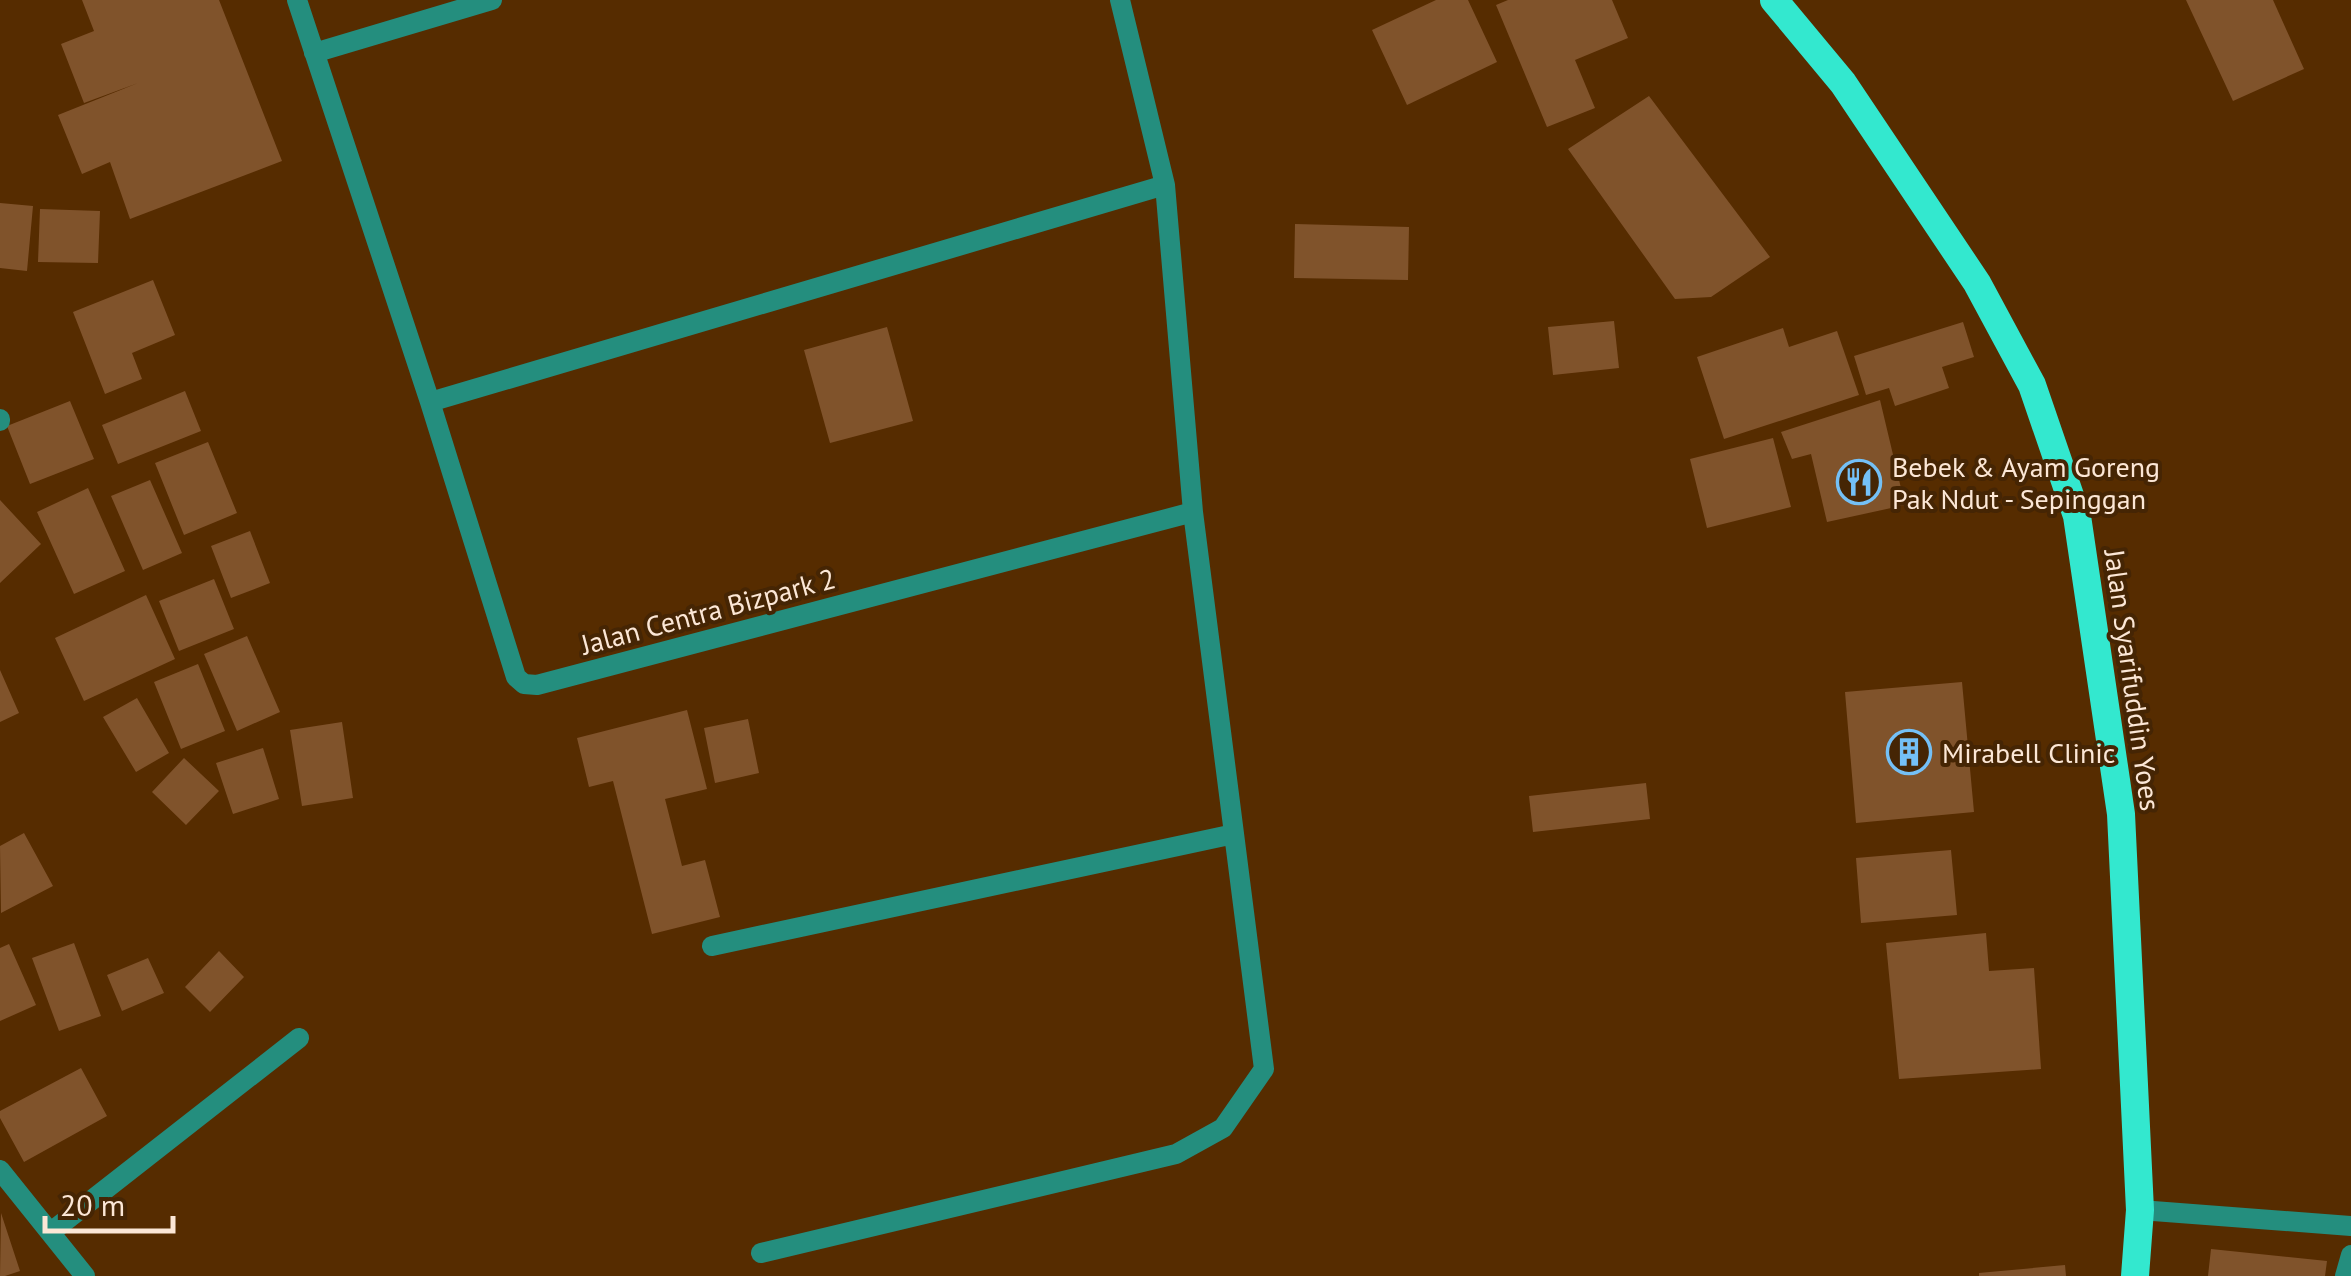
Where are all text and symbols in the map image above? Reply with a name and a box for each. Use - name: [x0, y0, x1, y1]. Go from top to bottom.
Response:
- place label: Bebek & Ayam Goreng Pak Ndut - Sepinggan: [1892, 448, 2160, 517]
- restaurant icon: Bebek & Ayam Goreng Pak Ndut - Sepinggan: [1836, 459, 1882, 505]
- street label: Jalan Syarifuddin Yoes: [2096, 546, 2170, 813]
- street label: Jalan Centra Bizpark 2: [576, 559, 839, 663]
- building icon: Mirabell Clinic: [1886, 729, 1932, 775]
- place label: Mirabell Clinic: [1942, 734, 2115, 771]
- scale bar: [45, 1171, 172, 1233]
- text: 20 m: [60, 1185, 125, 1224]

